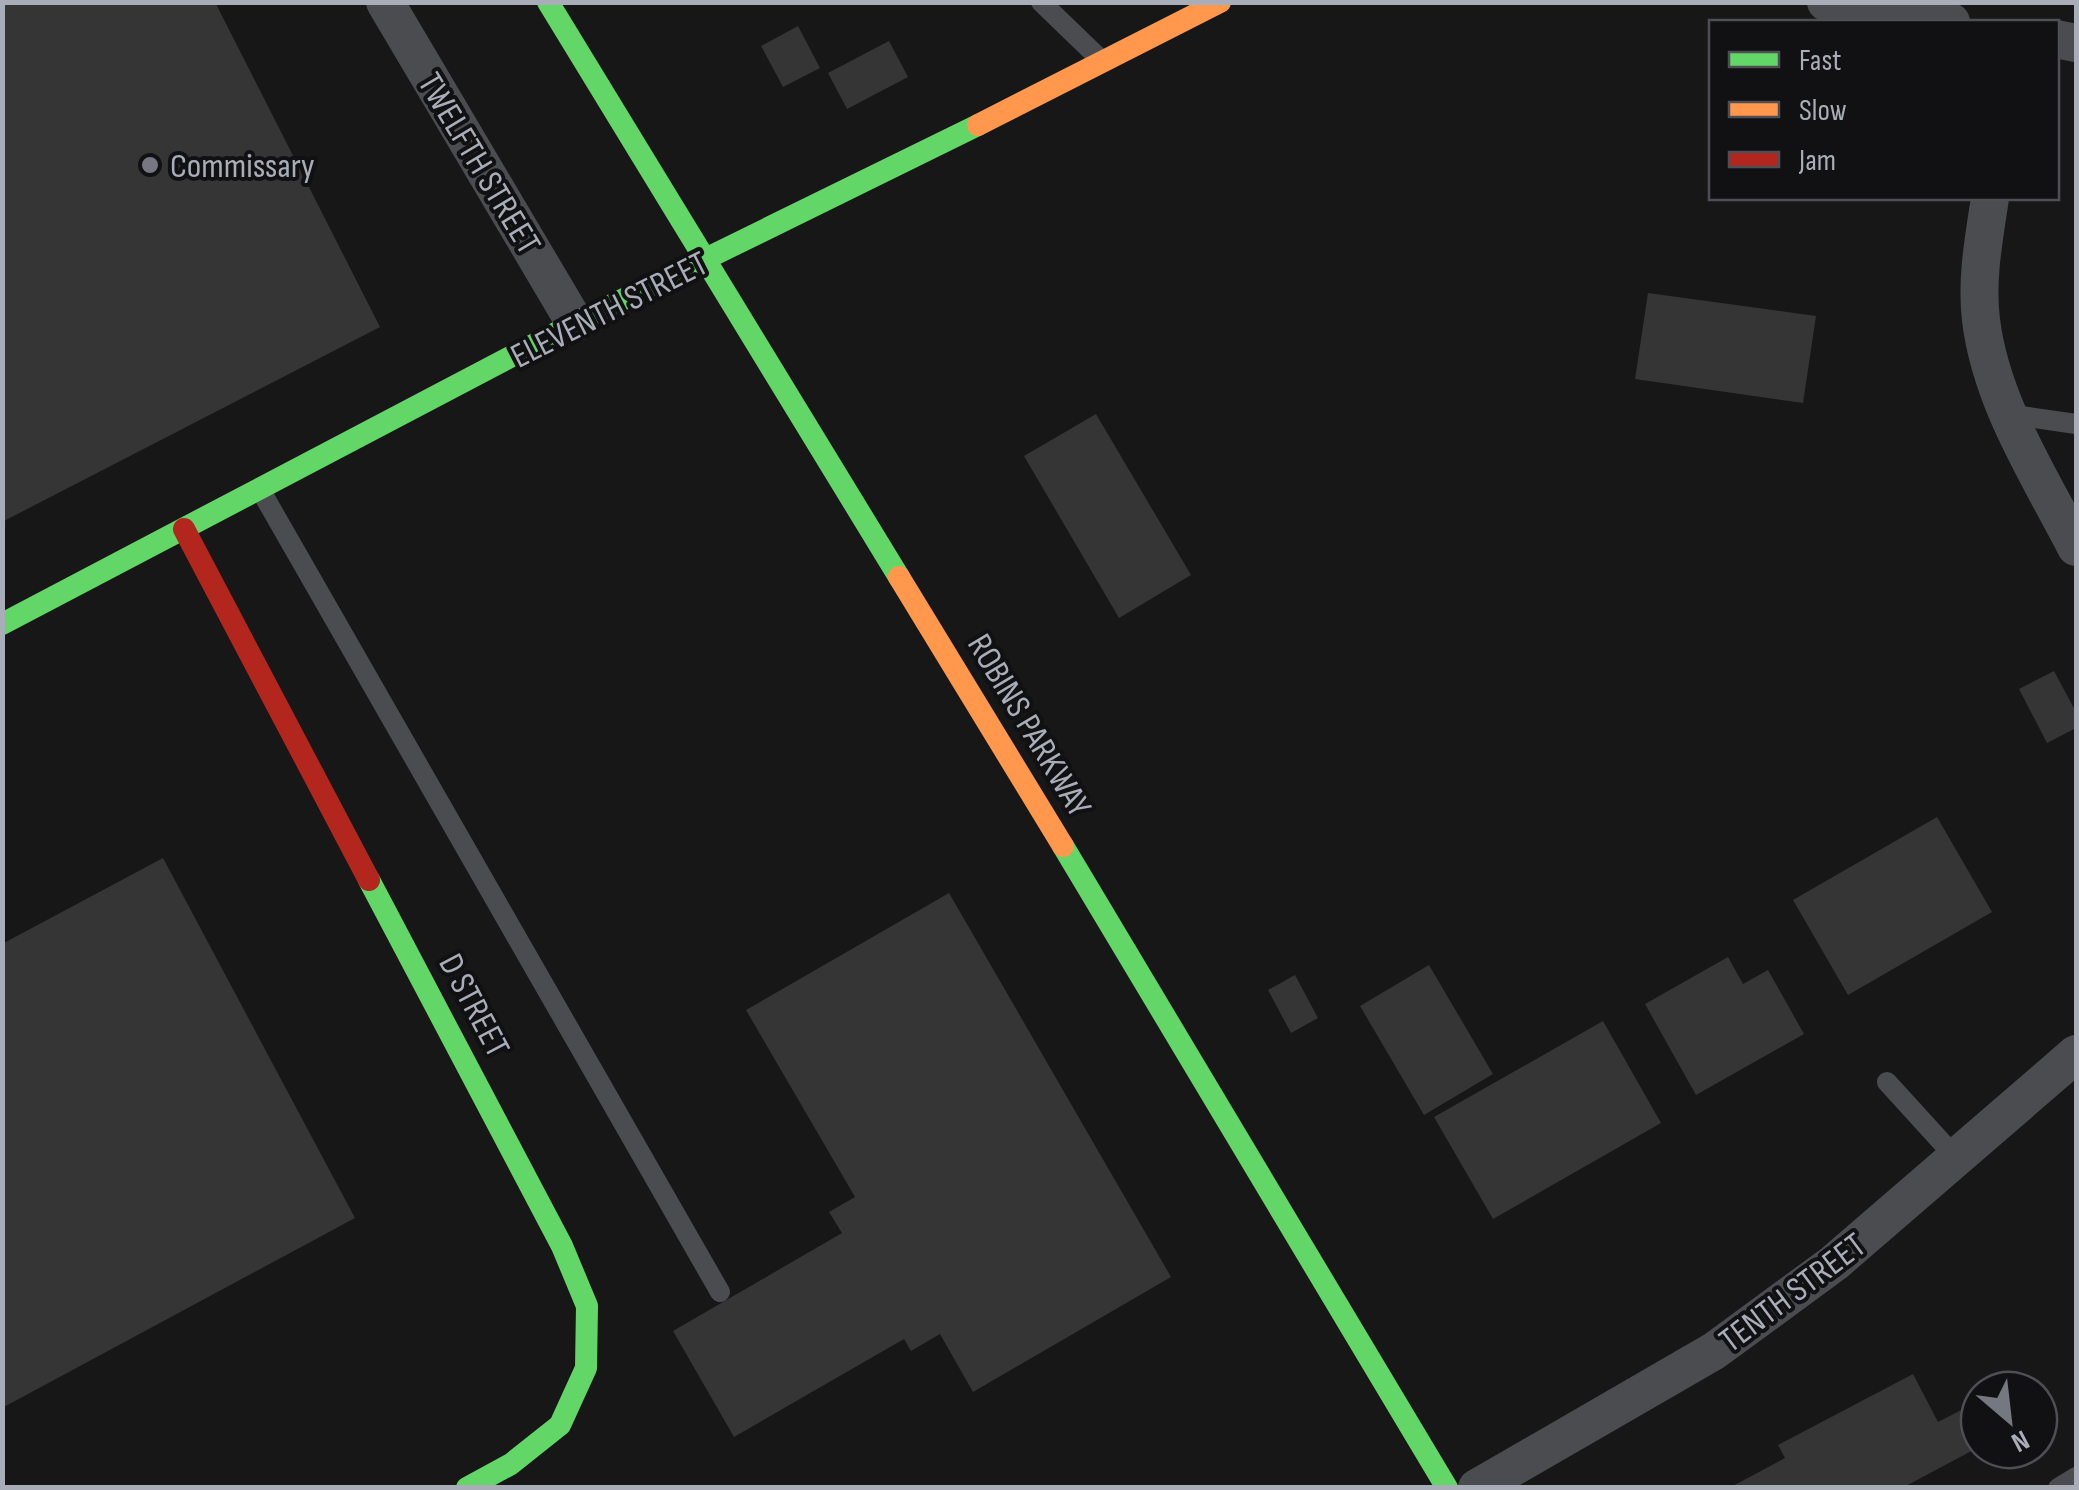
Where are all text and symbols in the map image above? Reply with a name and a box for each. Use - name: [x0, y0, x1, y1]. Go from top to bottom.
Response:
- legend: [1709, 20, 2059, 200]
- text: Fast: [1799, 43, 1841, 79]
- street label: TWELFTH STREET: [408, 65, 550, 262]
- text: Slow: [1799, 93, 1847, 129]
- text: Jam: [1798, 143, 1836, 179]
- place label: Commissary: [170, 145, 315, 188]
- marker: Commissary: [139, 154, 161, 176]
- street label: ELEVENTH STREET: [504, 242, 715, 378]
- street label: ROBINS PARKWAY: [957, 627, 1100, 825]
- street label: D STREET: [429, 947, 519, 1065]
- street label: TENTH STREET: [1711, 1224, 1875, 1362]
- north arrow: [1959, 1370, 2059, 1470]
- text: N: [2006, 1423, 2034, 1459]

